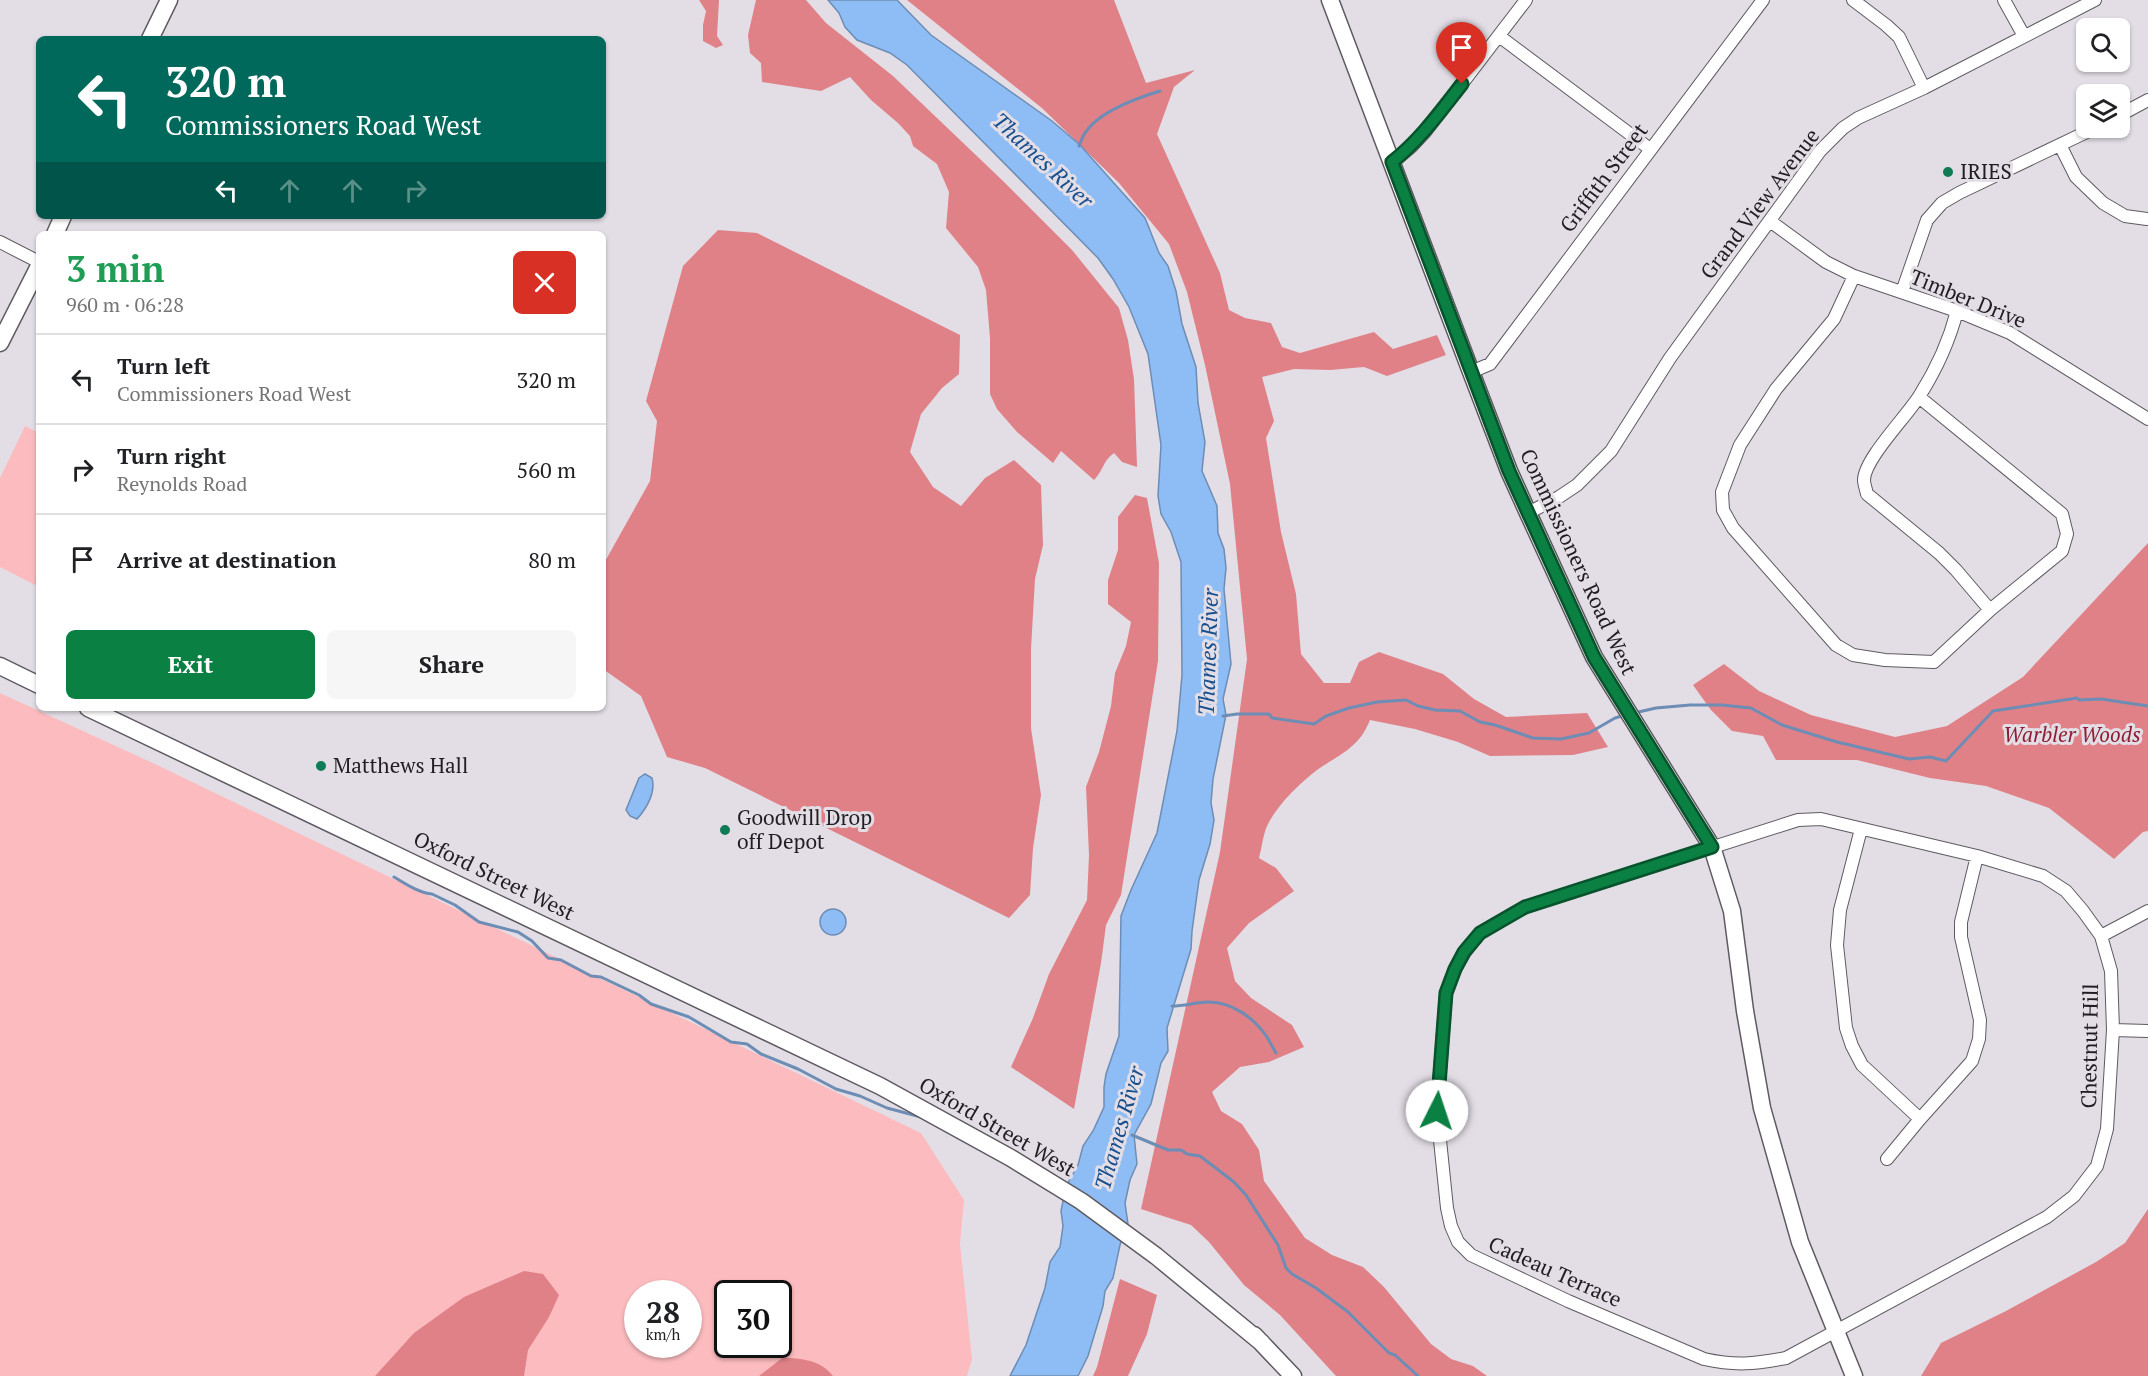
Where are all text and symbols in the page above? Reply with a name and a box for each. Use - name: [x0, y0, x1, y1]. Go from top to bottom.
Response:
- map controls: [2076, 18, 2130, 138]
- button: search: [2076, 18, 2130, 72]
- pin: [1436, 22, 1487, 84]
- icon: arrive: [1445, 31, 1478, 64]
- text: 320 m: [165, 53, 286, 109]
- icon: left: [66, 60, 144, 138]
- button: layers: [2076, 84, 2130, 138]
- water label: Thames River: [987, 106, 1101, 215]
- text: Commissioners Road West: [165, 107, 482, 143]
- street label: Griffith Street: [1553, 117, 1654, 238]
- street label: Grand View Avenue: [1693, 122, 1825, 284]
- place label: IRIES: [1960, 157, 2012, 185]
- marker: IRIES: [1941, 165, 1955, 179]
- icon: left: [210, 174, 243, 207]
- icon: ahead: [273, 174, 306, 207]
- icon: ahead: [336, 174, 369, 207]
- icon: right: [399, 174, 432, 207]
- text: 3 min: [66, 245, 164, 292]
- button: close: [513, 251, 576, 314]
- street label: Timber Drive: [1906, 262, 2031, 334]
- text: 960 m · 06:28: [66, 291, 184, 318]
- text: Turn left: [117, 351, 210, 380]
- icon: left: [66, 363, 99, 396]
- text: 320 m: [516, 365, 576, 394]
- text: Commissioners Road West: [117, 380, 352, 407]
- text: Turn right: [117, 441, 226, 470]
- street label: Commissioners Road West: [1514, 444, 1644, 679]
- icon: right: [66, 453, 99, 486]
- text: 560 m: [516, 455, 576, 484]
- text: Reynolds Road: [117, 470, 247, 497]
- icon: arrive: [66, 543, 99, 576]
- text: Arrive at destination: [117, 545, 336, 574]
- text: 80 m: [528, 545, 576, 574]
- water label: Thames River: [1191, 586, 1224, 716]
- button: Exit: [66, 630, 315, 699]
- button: Share: [327, 630, 576, 699]
- park label: Warbler Woods: [2003, 720, 2141, 748]
- place label: Matthews Hall: [333, 751, 468, 779]
- marker: Matthews Hall: [314, 759, 328, 773]
- place label: Goodwill Drop off Depot: [737, 803, 872, 855]
- marker: Goodwill Drop off Depot: [718, 823, 732, 837]
- street label: Oxford Street West: [409, 824, 580, 926]
- street label: Chestnut Hill: [2074, 983, 2104, 1109]
- water label: Thames River: [1087, 1061, 1150, 1193]
- street label: Oxford Street West: [914, 1070, 1081, 1182]
- position arrow: [1405, 1079, 1469, 1143]
- street label: Cadeau Terrace: [1484, 1229, 1626, 1313]
- speed limit sign: 30: [714, 1280, 792, 1358]
- text: 28: [646, 1292, 680, 1332]
- text: km/h: [646, 1324, 680, 1344]

